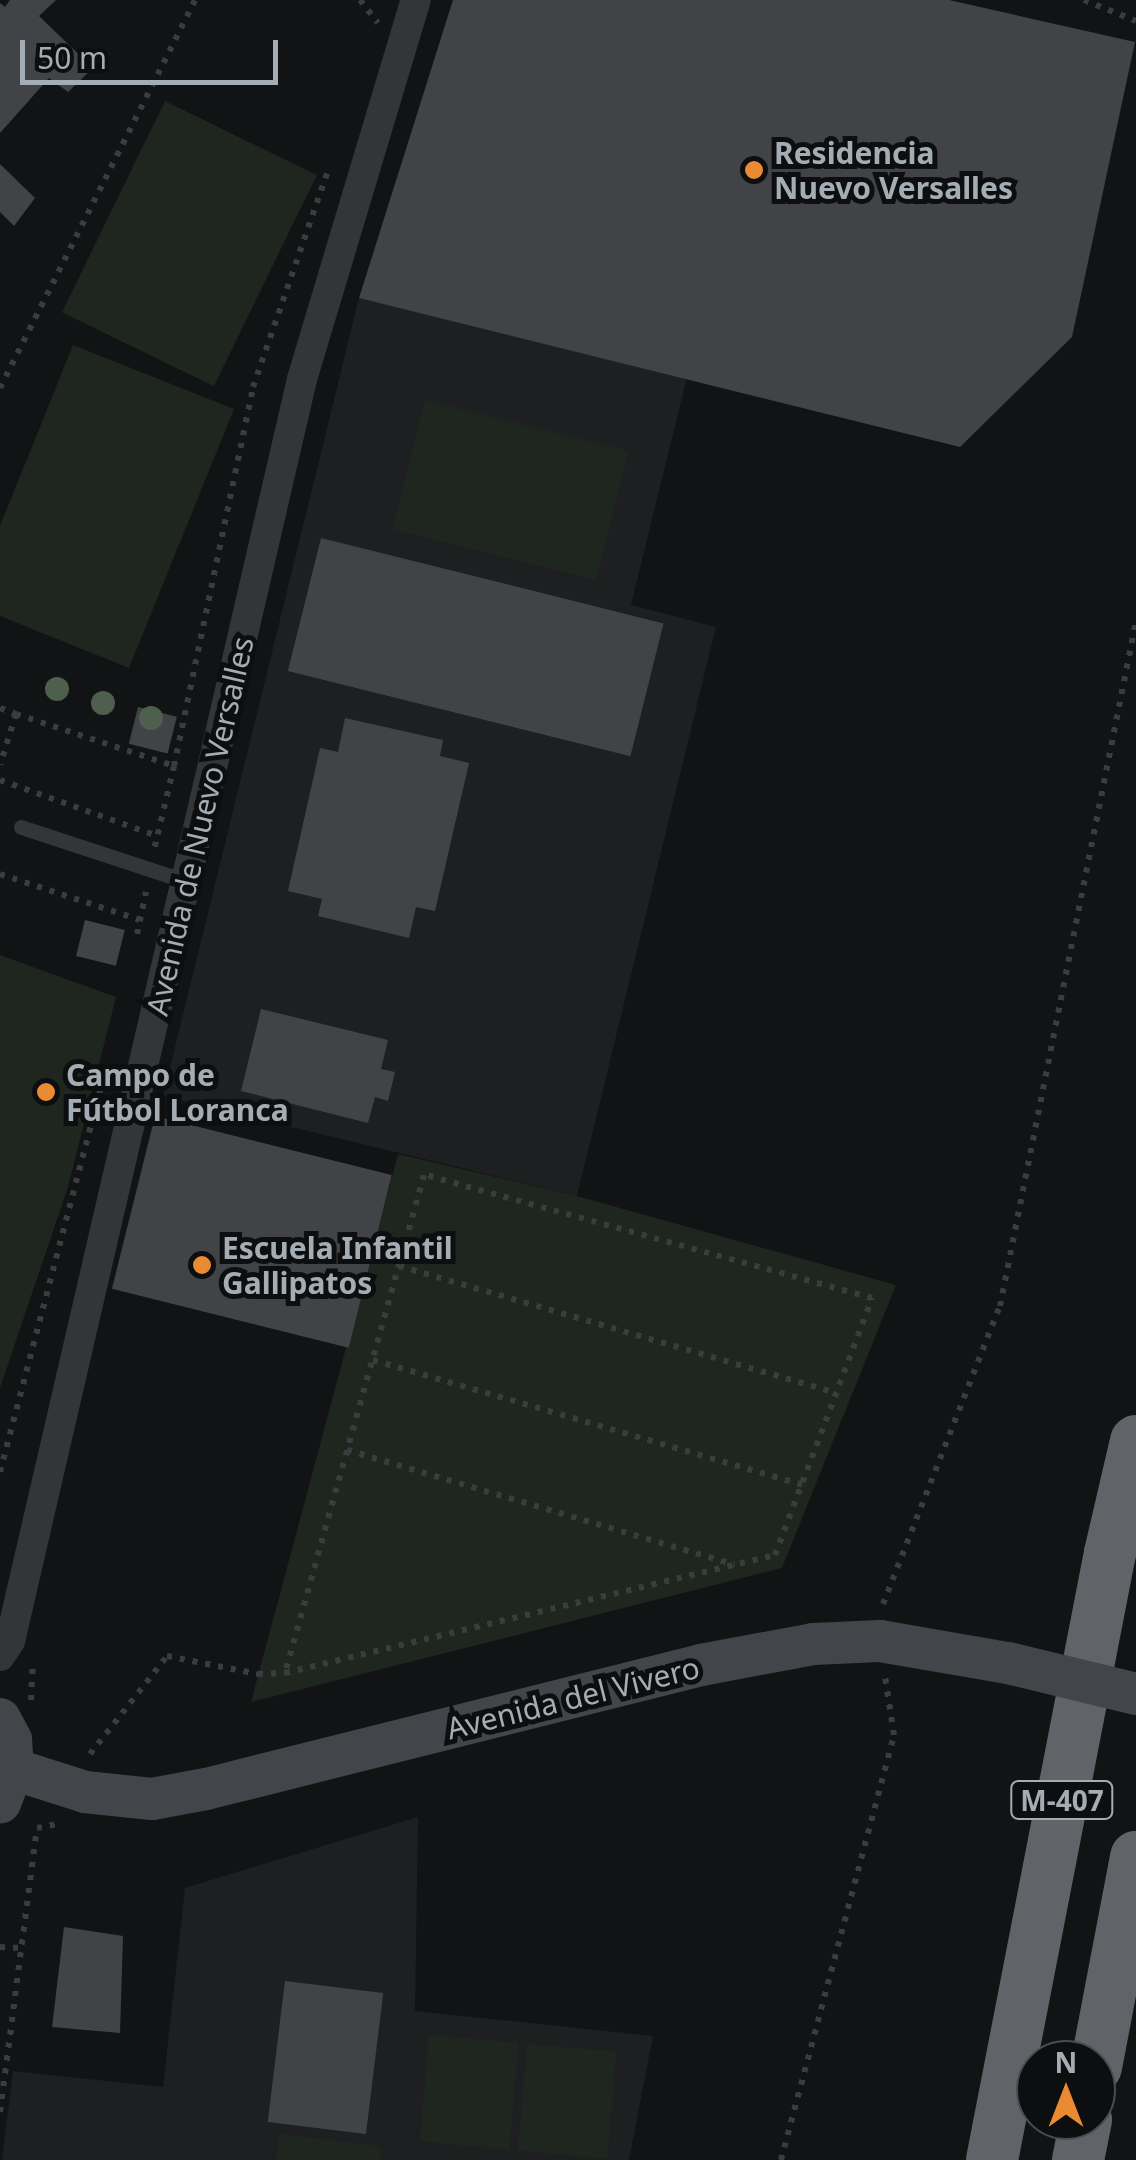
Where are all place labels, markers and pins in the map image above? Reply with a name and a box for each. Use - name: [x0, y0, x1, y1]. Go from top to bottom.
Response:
- place label: Residencia Nuevo Versalles: [774, 135, 1013, 206]
- marker: Residencia Nuevo Versalles: [743, 159, 765, 181]
- place label: Campo de Fútbol Loranca: [66, 1057, 289, 1128]
- marker: Campo de Fútbol Loranca: [35, 1081, 57, 1103]
- place label: Escuela Infantil Gallipatos: [222, 1230, 453, 1300]
- marker: Escuela Infantil Gallipatos: [191, 1254, 213, 1276]

